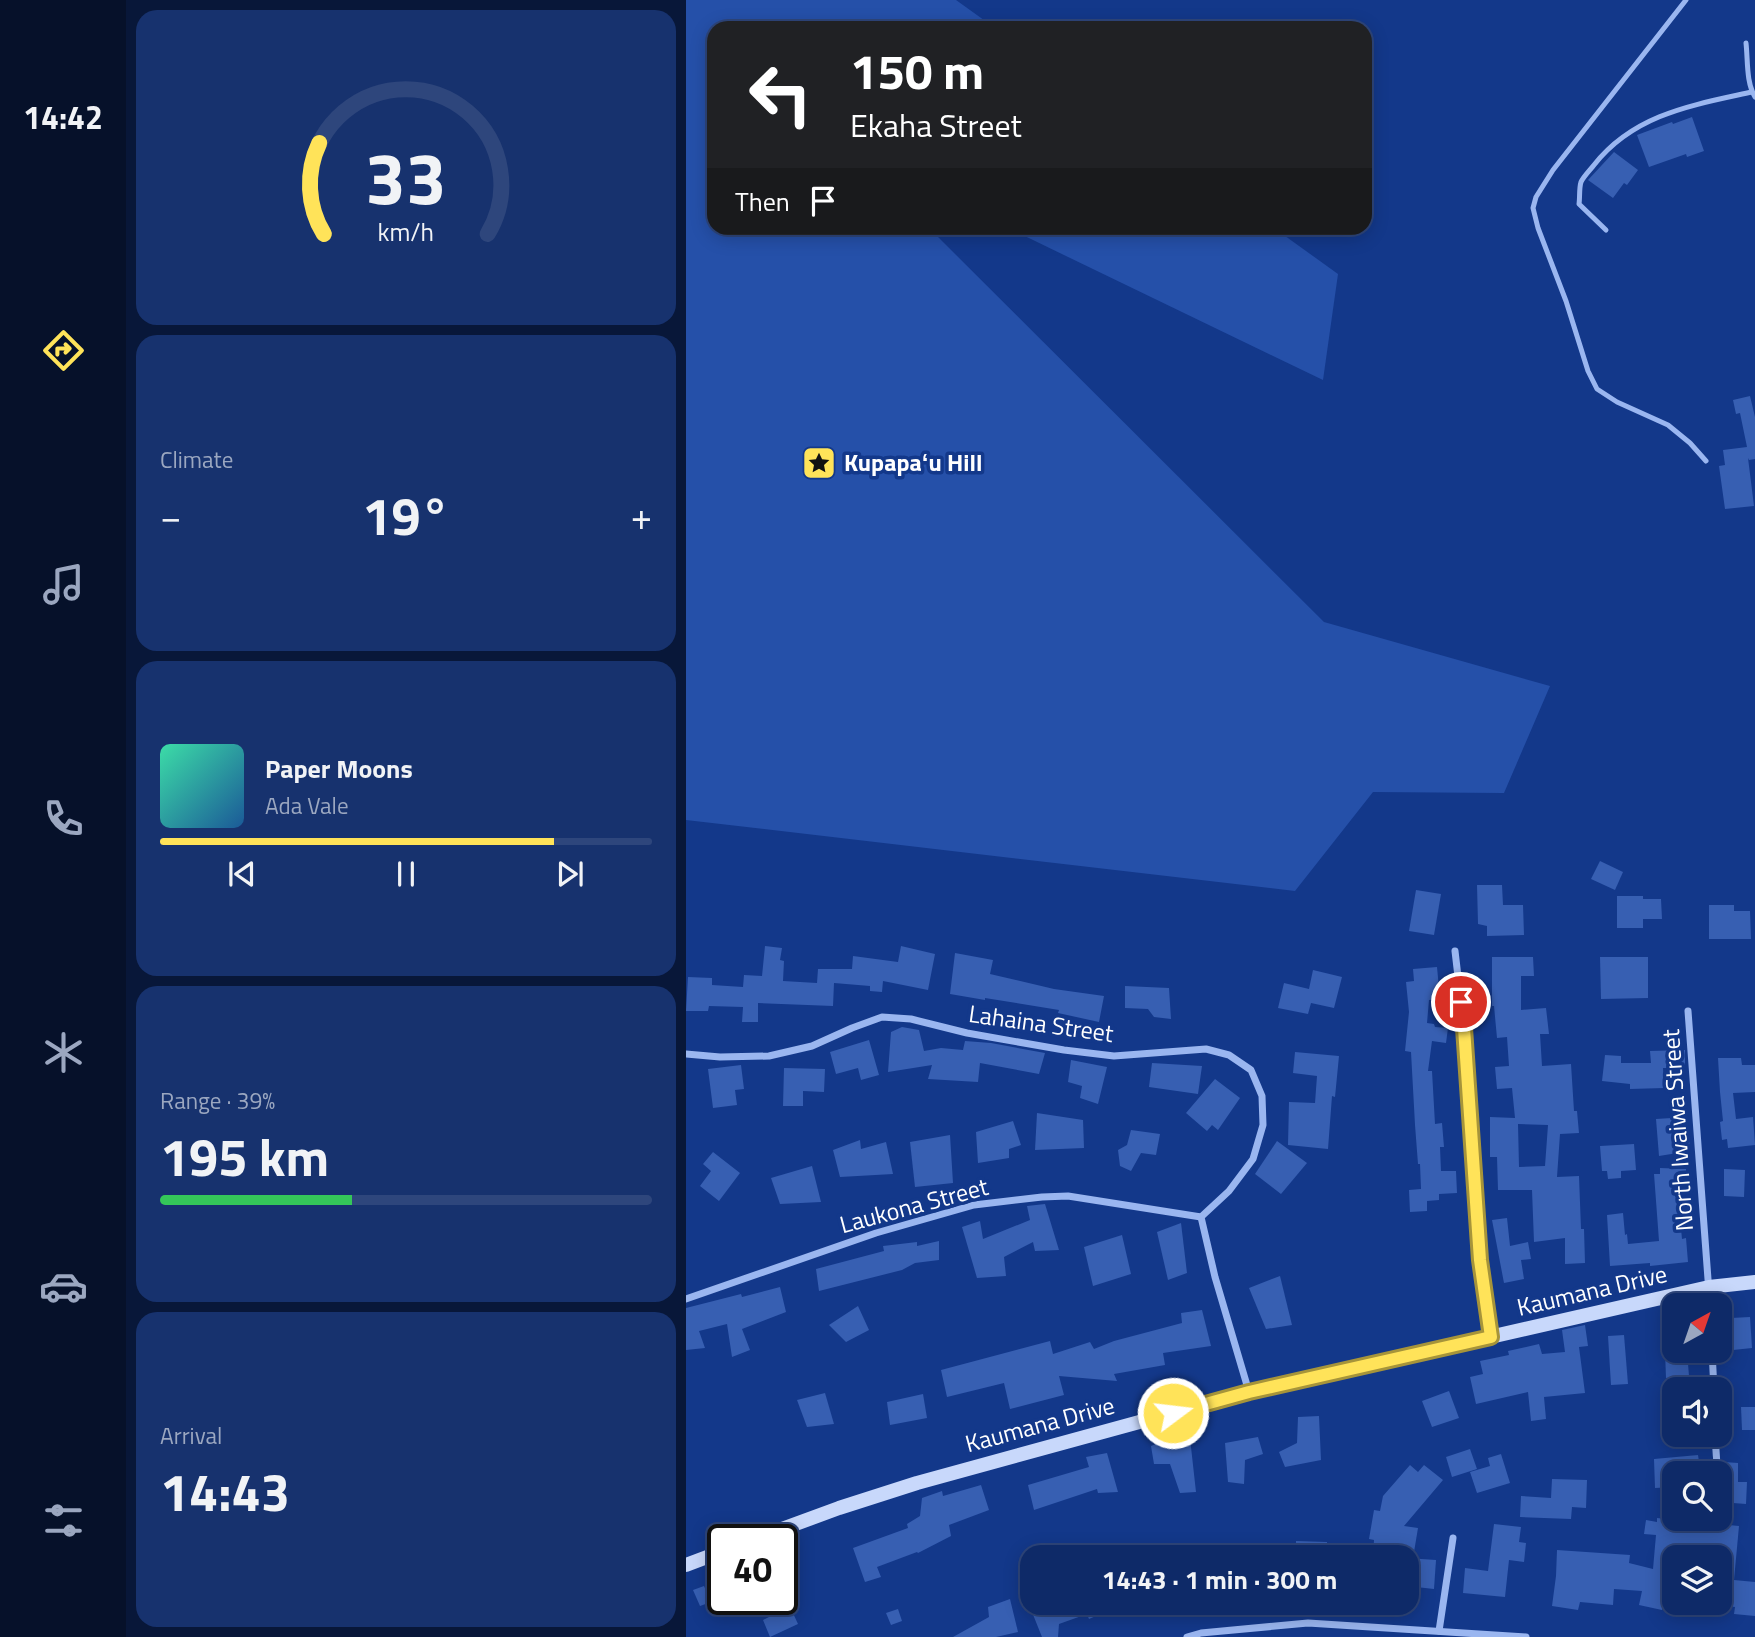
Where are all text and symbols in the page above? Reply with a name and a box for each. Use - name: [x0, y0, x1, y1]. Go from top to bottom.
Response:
- text: 150 m: [850, 33, 984, 108]
- icon: left: [735, 49, 826, 140]
- text: 14:42: [23, 93, 103, 141]
- text: Ekaha Street: [850, 101, 1022, 149]
- text: 33: [365, 122, 447, 232]
- text: Then: [735, 182, 790, 221]
- icon: arrive: [804, 182, 842, 220]
- text: km/h: [378, 213, 434, 251]
- icon: directions: [39, 326, 88, 375]
- text: Climate: [160, 442, 233, 477]
- place icon: Kupapaʻu Hill: [800, 444, 838, 482]
- place label: Kupapaʻu Hill: [844, 444, 982, 480]
- text: 19°: [362, 476, 450, 555]
- text: −: [160, 487, 181, 545]
- text: +: [631, 487, 652, 545]
- icon: music: [39, 560, 88, 609]
- text: Paper Moons: [265, 749, 413, 788]
- text: Ada Vale: [265, 788, 349, 823]
- icon: phone: [39, 794, 88, 843]
- icon: previous: [223, 855, 261, 893]
- icon: pause: [387, 855, 425, 893]
- icon: next: [551, 855, 589, 893]
- pin: [1431, 972, 1491, 1032]
- icon: arrive: [1442, 983, 1480, 1021]
- street label: Lahaina Street: [966, 995, 1116, 1051]
- street label: North Iwaiwa Street: [1652, 1027, 1702, 1232]
- icon: climate: [39, 1028, 88, 1077]
- text: Range · 39%: [160, 1083, 275, 1118]
- text: 195 km: [160, 1117, 329, 1196]
- street label: Laukona Street: [836, 1168, 992, 1242]
- street label: Kaumana Drive: [1513, 1255, 1670, 1325]
- icon: car: [39, 1262, 88, 1311]
- north arrow: [1662, 1293, 1732, 1363]
- map controls: [1662, 1293, 1732, 1615]
- position arrow: [1136, 1376, 1210, 1450]
- button: sound: [1662, 1377, 1732, 1447]
- street label: Kaumana Drive: [961, 1387, 1118, 1461]
- text: Arrival: [160, 1418, 222, 1453]
- text: 14:43: [160, 1452, 290, 1531]
- button: search: [1662, 1461, 1732, 1531]
- icon: filters: [39, 1496, 88, 1545]
- speed limit sign: 40: [707, 1524, 798, 1615]
- button: layers: [1662, 1545, 1732, 1615]
- text: 14:43 · 1 min · 300 m: [1102, 1560, 1337, 1599]

